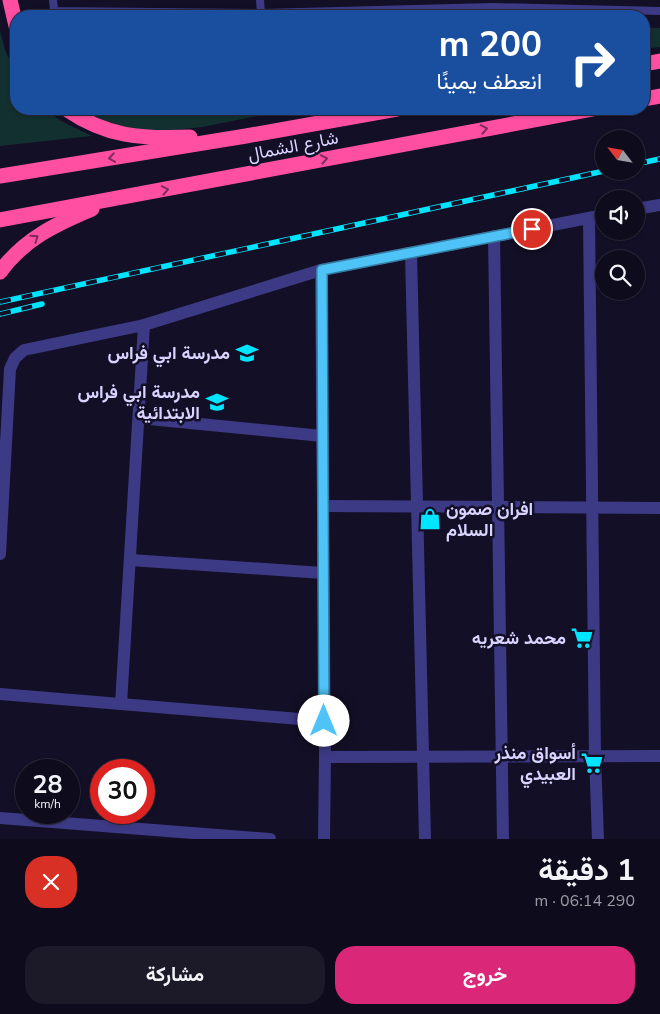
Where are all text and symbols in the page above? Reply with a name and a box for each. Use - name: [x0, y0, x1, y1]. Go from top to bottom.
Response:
- text: 200 m: [439, 21, 542, 68]
- icon: right: [560, 30, 625, 95]
- text: انعطف يمينًا: [436, 67, 542, 97]
- street label: شارع الشمال: [246, 125, 340, 167]
- one-way arrow: [480, 125, 488, 135]
- north arrow: [595, 130, 645, 180]
- map controls: [595, 130, 645, 300]
- one-way arrow: [107, 153, 116, 163]
- one-way arrow: [320, 155, 329, 165]
- one-way arrow: [160, 185, 169, 195]
- button: sound: [595, 190, 645, 240]
- pin: [511, 208, 553, 250]
- icon: arrive: [518, 215, 546, 243]
- one-way arrow: [29, 235, 39, 244]
- button: search: [595, 250, 645, 300]
- school or university icon: مدرسة ابي فراس: [234, 340, 260, 366]
- place label: مدرسة ابي فراس: [107, 341, 230, 368]
- place label: مدرسة ابي فراس الابتدائية: [77, 380, 200, 425]
- school or university icon: مدرسة ابي فراس الابتدائية: [204, 389, 230, 415]
- place label: افران صمون السلام: [446, 497, 533, 542]
- shop icon: افران صمون السلام: [417, 506, 443, 532]
- supermarket icon: محمد شعريه: [569, 625, 595, 651]
- place label: محمد شعريه: [472, 626, 566, 650]
- position arrow: [297, 694, 349, 746]
- place label: أسواق منذر العبيدي: [493, 741, 576, 789]
- supermarket icon: أسواق منذر العبيدي: [579, 750, 605, 776]
- speed limit sign: 30: [90, 759, 155, 824]
- text: 28: [32, 768, 63, 802]
- text: km/h: [34, 796, 61, 812]
- text: 1 دقيقة: [538, 850, 635, 891]
- button: close: [25, 856, 77, 908]
- text: 290 m · 06:14: [534, 890, 635, 912]
- button: مشاركة: [25, 946, 325, 1004]
- button: خروج: [335, 946, 635, 1004]

